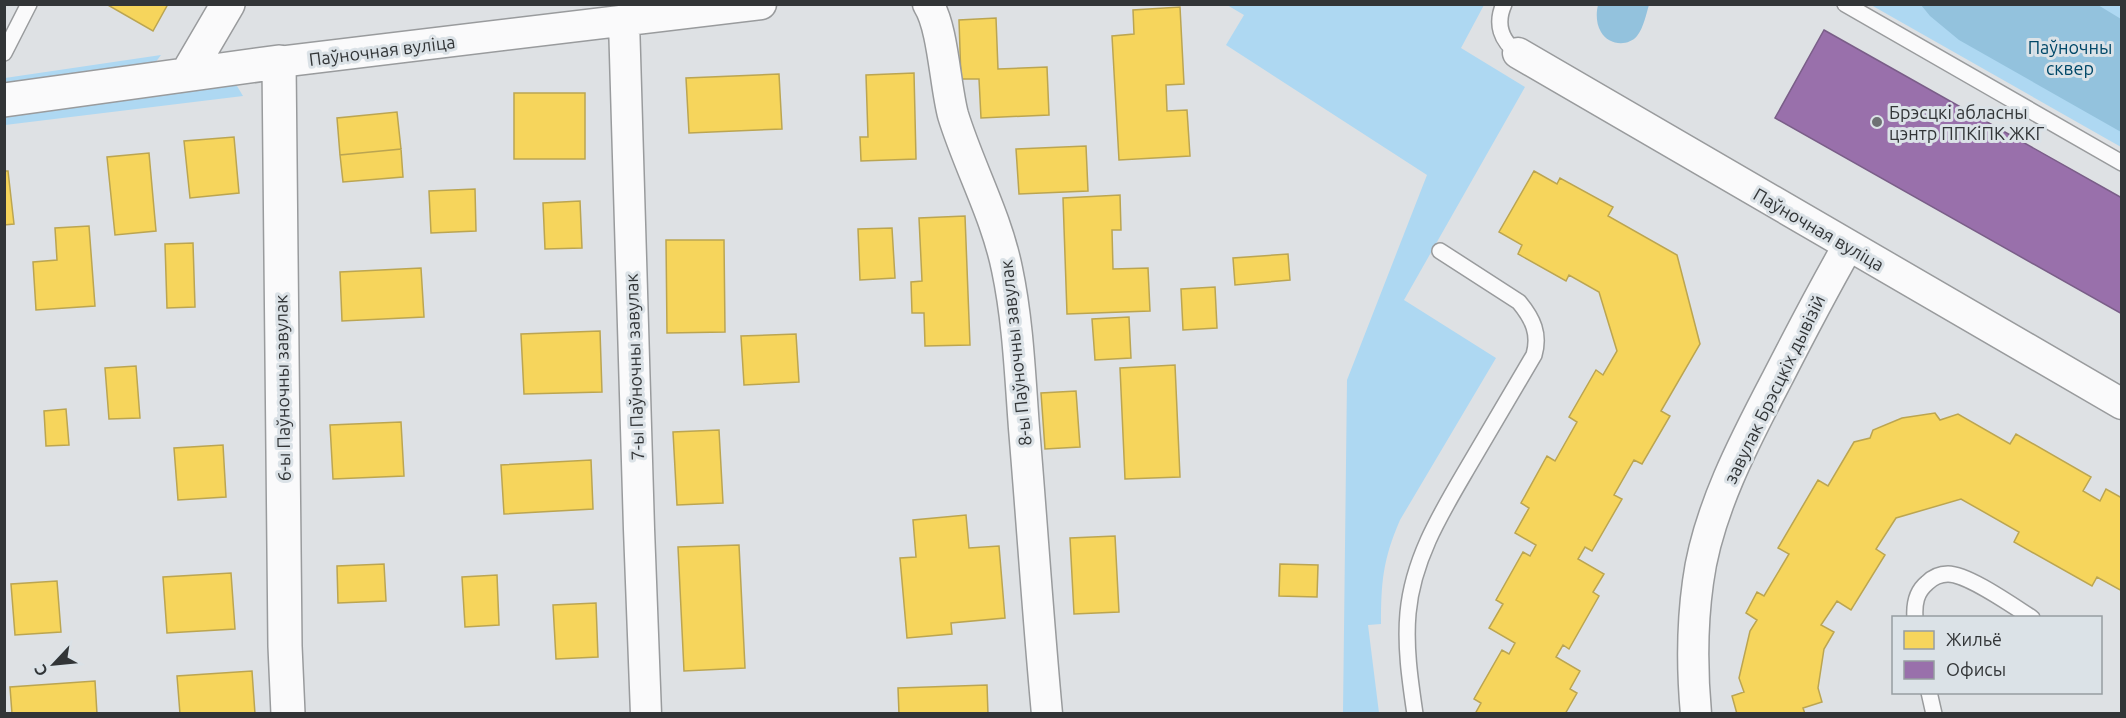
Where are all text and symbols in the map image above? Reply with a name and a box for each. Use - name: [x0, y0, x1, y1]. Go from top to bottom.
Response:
- street label: Паўночная вуліца: [308, 31, 456, 69]
- park label: Паўночны сквер: [2028, 37, 2112, 78]
- place label: Брэсцкі абласны цэнтр ППКіПК ЖКГ: [1889, 102, 2044, 143]
- marker: Брэсцкі абласны цэнтр ППКіПК ЖКГ: [1870, 115, 1884, 129]
- street label: Паўночная вуліца: [1750, 184, 1888, 274]
- street label: 8-ы Паўночны завулак: [995, 259, 1035, 447]
- street label: 7-ы Паўночны завулак: [621, 273, 647, 461]
- street label: завулак Брэсцкіх дывізій: [1720, 291, 1828, 487]
- street label: 6-ы Паўночны завулак: [270, 294, 294, 482]
- legend: [1892, 616, 2102, 694]
- text: Жильё: [1946, 629, 2002, 649]
- north arrow: [24, 634, 84, 694]
- text: Офисы: [1946, 659, 2006, 679]
- text: С: [30, 662, 51, 679]

